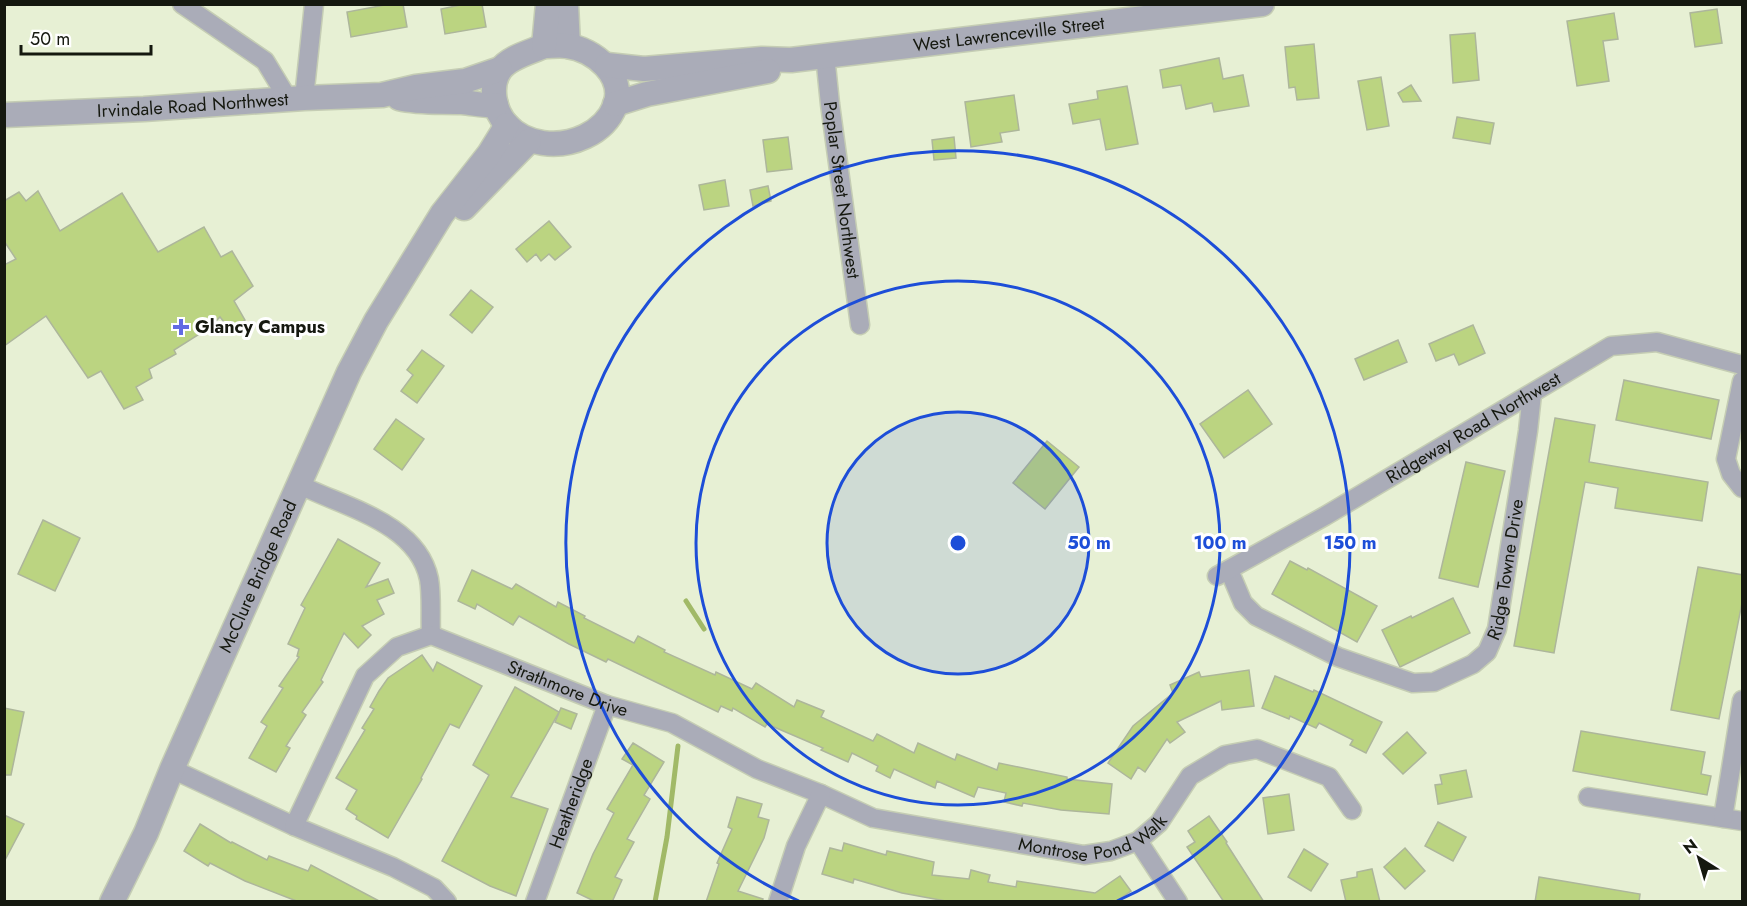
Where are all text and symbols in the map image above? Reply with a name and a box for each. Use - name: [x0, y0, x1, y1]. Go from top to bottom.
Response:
- street label: West Lawrenceville Street: [912, 10, 1107, 58]
- scale bar: [21, 18, 152, 56]
- text: 50 m: [30, 26, 70, 52]
- street label: Irvindale Road Northwest: [96, 86, 290, 124]
- street label: Poplar Street Northwest: [817, 100, 867, 281]
- place label: Glancy Campus: [195, 314, 325, 340]
- marker: Glancy Campus: [172, 318, 190, 336]
- street label: Ridgeway Road Northwest: [1381, 365, 1566, 490]
- street label: McClure Bridge Road: [213, 496, 303, 657]
- street label: Ridge Towne Drive: [1481, 497, 1530, 644]
- text: 50 m: [1067, 530, 1111, 556]
- text: 100 m: [1193, 530, 1247, 556]
- text: 150 m: [1324, 530, 1376, 556]
- centre of rings: [948, 533, 968, 553]
- street label: Strathmore Drive: [503, 654, 631, 723]
- street label: Heatheridge: [543, 755, 599, 852]
- street label: Montrose Pond Walk: [1016, 810, 1174, 869]
- north arrow: [1669, 828, 1729, 888]
- text: N: [1678, 833, 1702, 859]

